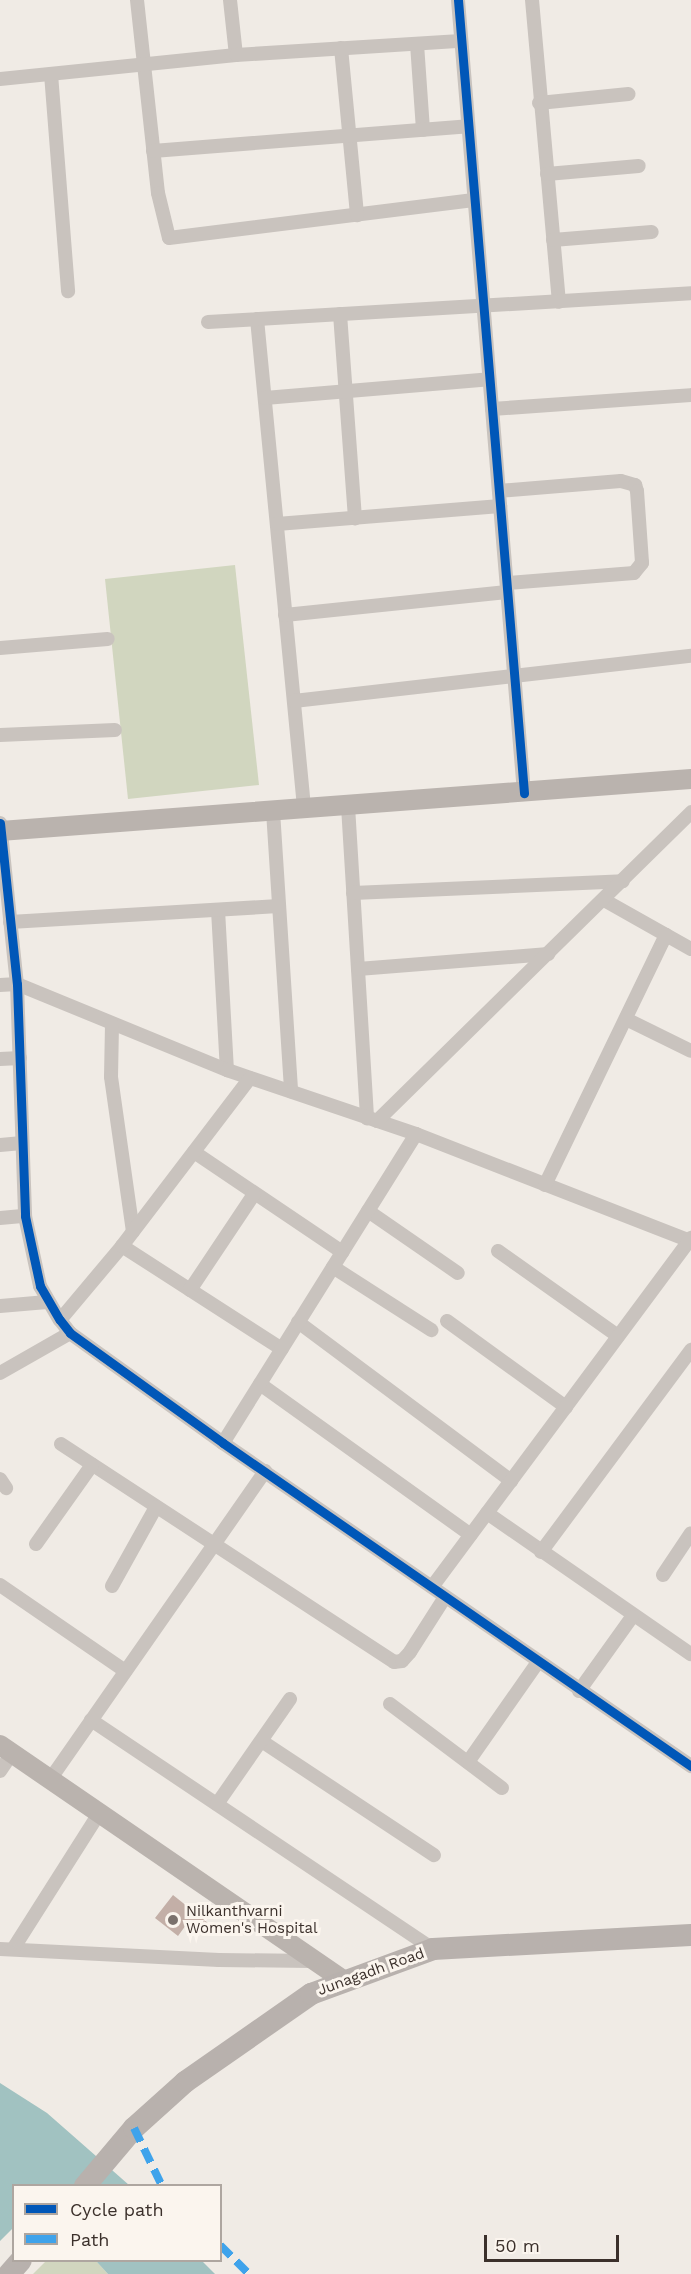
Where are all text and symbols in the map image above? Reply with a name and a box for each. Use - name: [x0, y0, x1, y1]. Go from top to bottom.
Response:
- place label: Nilkanthvarni Women's Hospital: [186, 1902, 318, 1937]
- marker: Nilkanthvarni Women's Hospital: [164, 1911, 182, 1929]
- street label: Junagadh Road: [315, 1944, 427, 2000]
- legend: [12, 2184, 222, 2262]
- text: Cycle path: [70, 2199, 164, 2220]
- scale bar: [487, 2223, 622, 2261]
- text: Path: [70, 2229, 110, 2250]
- text: 50 m: [495, 2235, 540, 2256]

